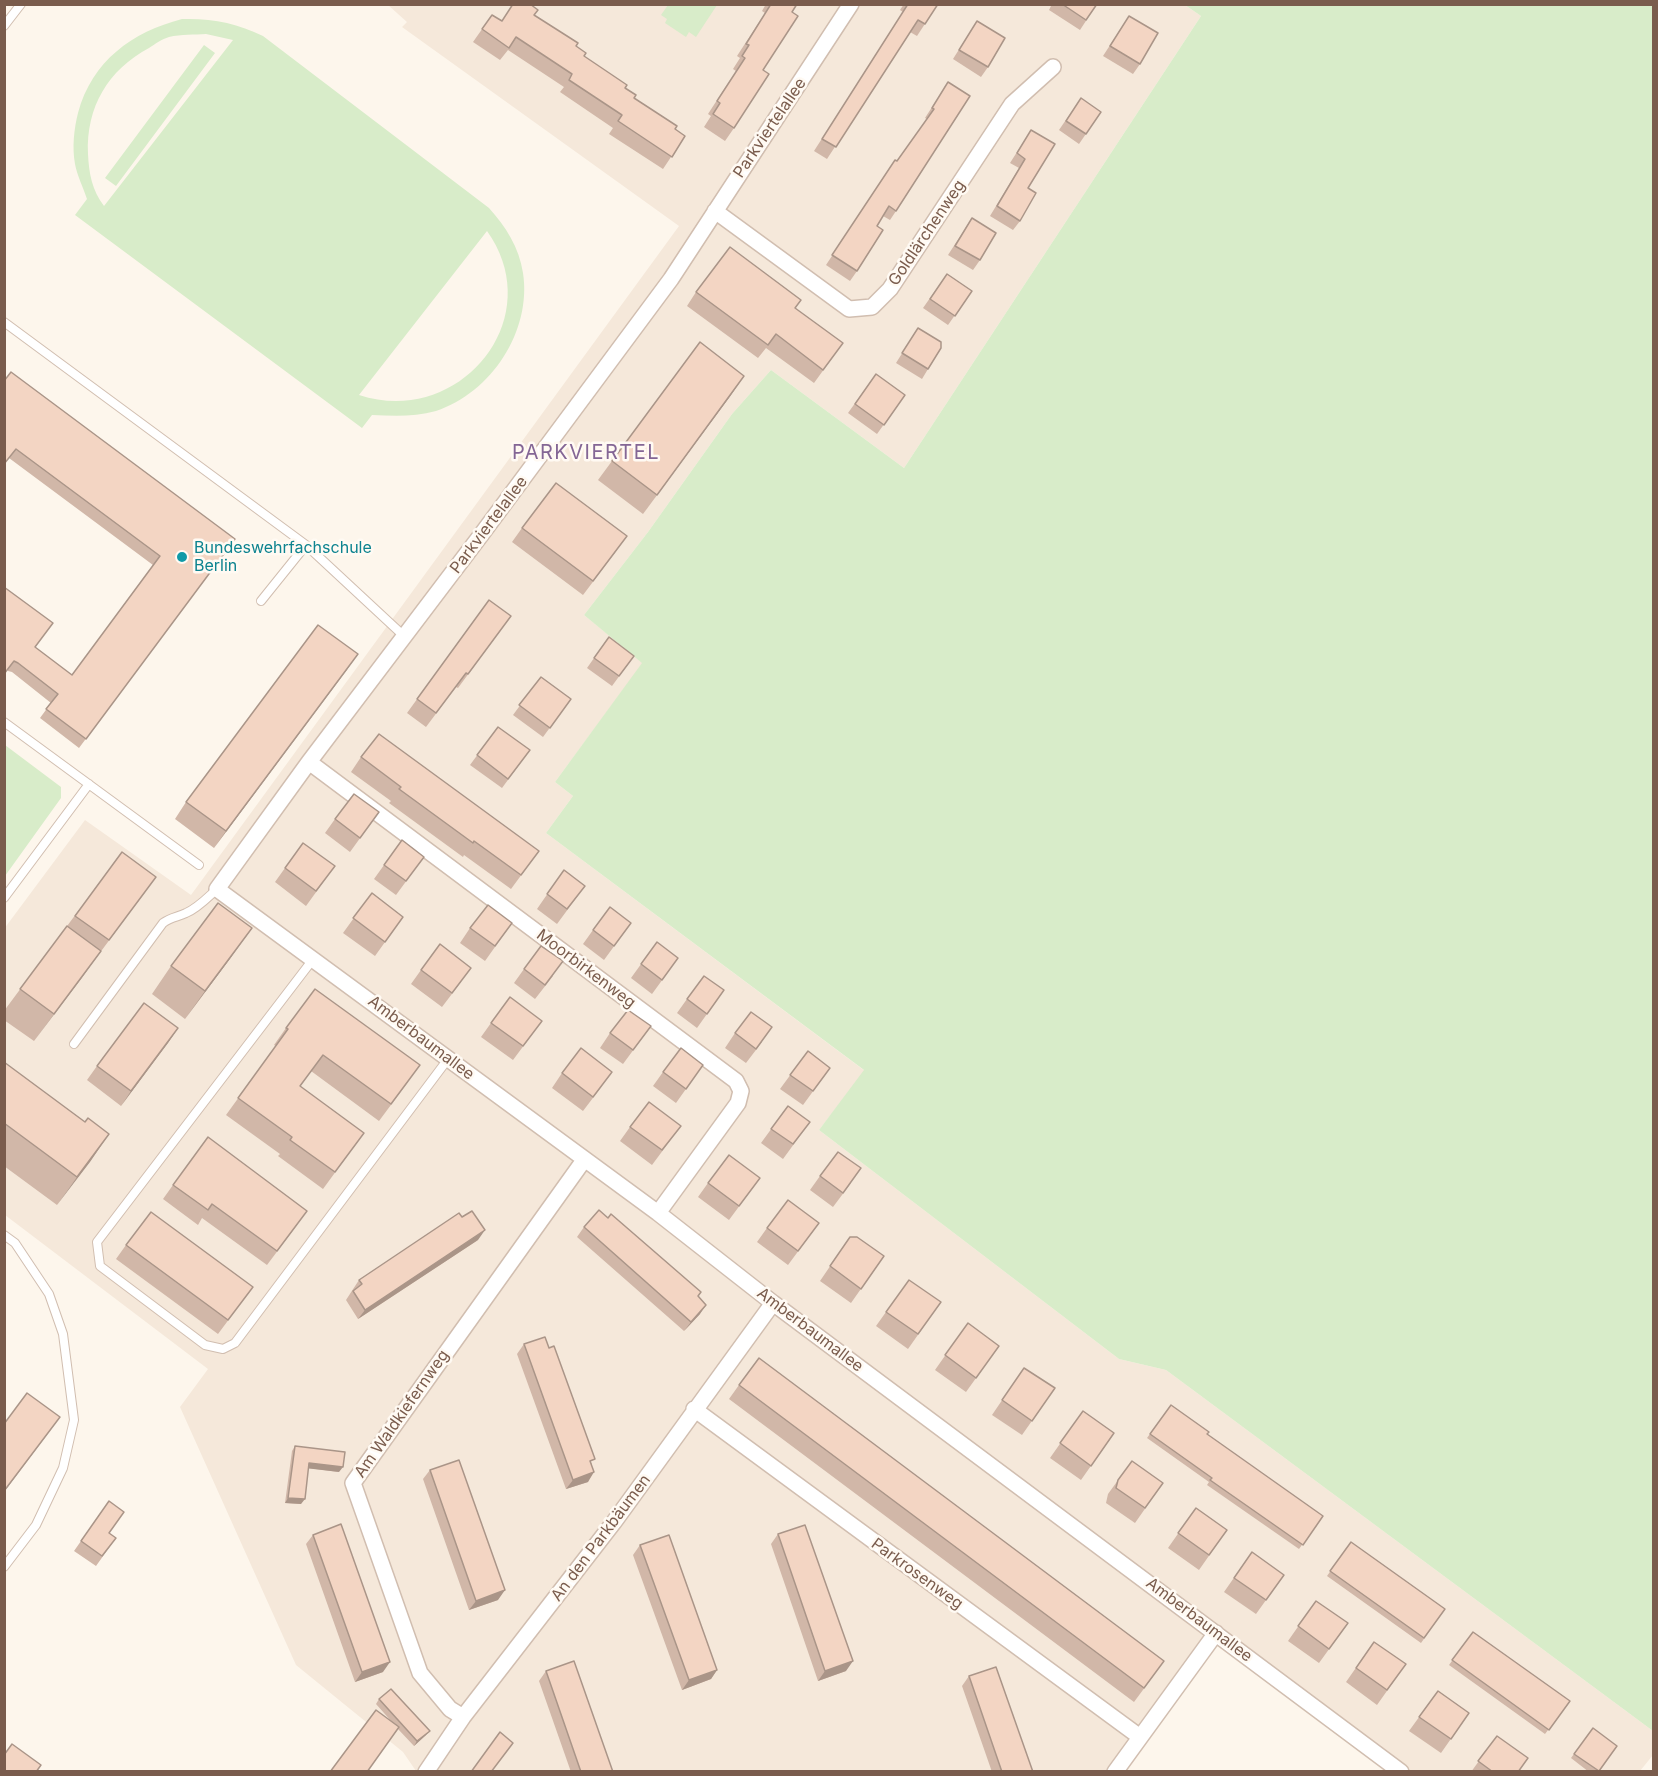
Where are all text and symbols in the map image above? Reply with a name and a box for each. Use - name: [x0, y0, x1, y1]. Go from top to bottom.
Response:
- street label: Parkviertelallee: [729, 74, 811, 182]
- street label: Goldlärchenweg: [885, 177, 969, 289]
- district label: PARKVIERTEL: [512, 441, 660, 465]
- street label: Parkviertelallee: [446, 473, 532, 577]
- place label: Bundeswehrfachschule Berlin: [194, 538, 372, 576]
- marker: Bundeswehrfachschule Berlin: [175, 550, 189, 564]
- street label: Moorbirkenweg: [533, 926, 639, 1012]
- street label: Amberbaumallee: [364, 992, 478, 1084]
- street label: Amberbaumallee: [753, 1284, 867, 1376]
- street label: Am Waldkiefernweg: [351, 1346, 453, 1482]
- street label: An den Parkbäumen: [547, 1471, 655, 1605]
- street label: Parkrosenweg: [867, 1534, 967, 1614]
- street label: Amberbaumallee: [1142, 1574, 1256, 1666]

